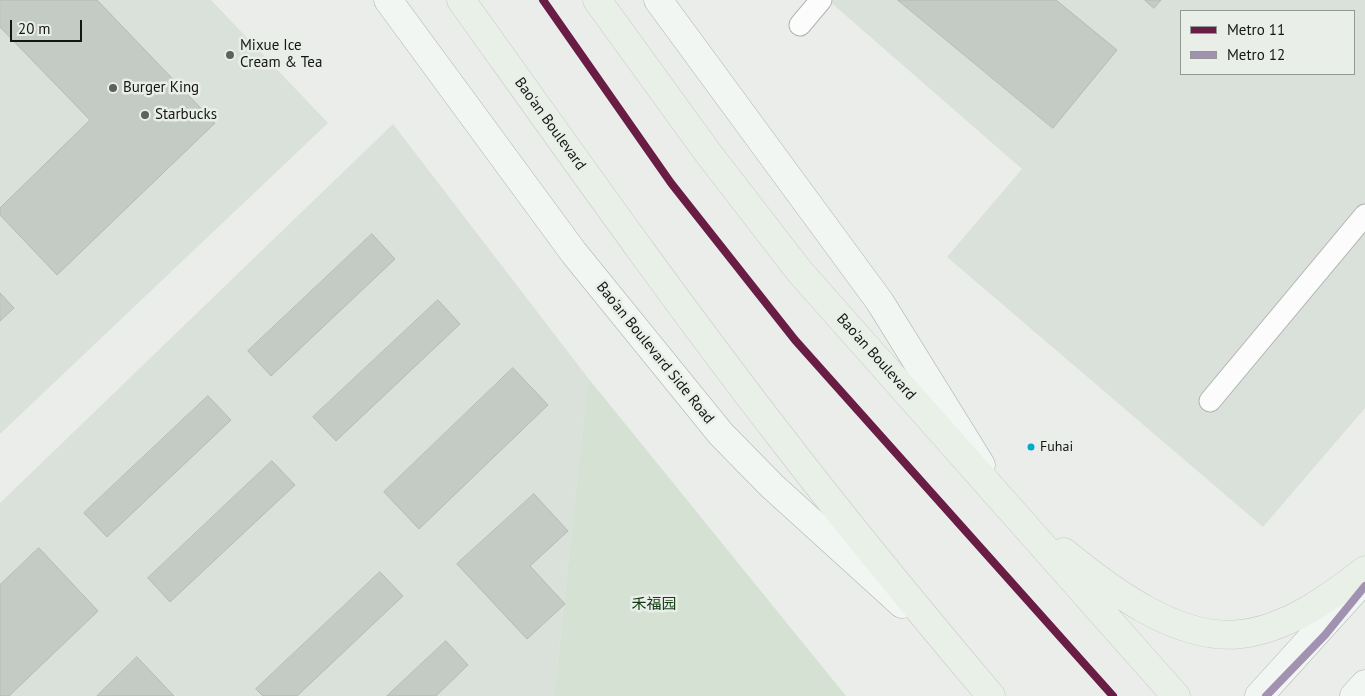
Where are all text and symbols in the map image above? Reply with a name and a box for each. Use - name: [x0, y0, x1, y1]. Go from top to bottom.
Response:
- scale bar: [12, 10, 85, 42]
- legend: [1180, 10, 1355, 75]
- text: 20 m: [18, 19, 51, 38]
- text: Metro 11: [1227, 20, 1285, 39]
- place label: Mixue Ice Cream & Tea: [240, 37, 322, 72]
- text: Metro 12: [1227, 45, 1285, 64]
- marker: Mixue Ice Cream & Tea: [224, 49, 236, 61]
- street label: Bao'an Boulevard: [510, 74, 590, 174]
- place label: Burger King: [123, 79, 199, 97]
- marker: Burger King: [107, 82, 119, 94]
- place label: Starbucks: [155, 106, 217, 124]
- marker: Starbucks: [139, 109, 151, 121]
- street label: Bao'an Boulevard Side Road: [592, 278, 718, 428]
- street label: Bao'an Boulevard: [833, 310, 919, 404]
- place label: Fuhai: [1040, 439, 1073, 455]
- marker: Fuhai: [1026, 442, 1036, 452]
- park label: 禾福园: [632, 596, 676, 614]

